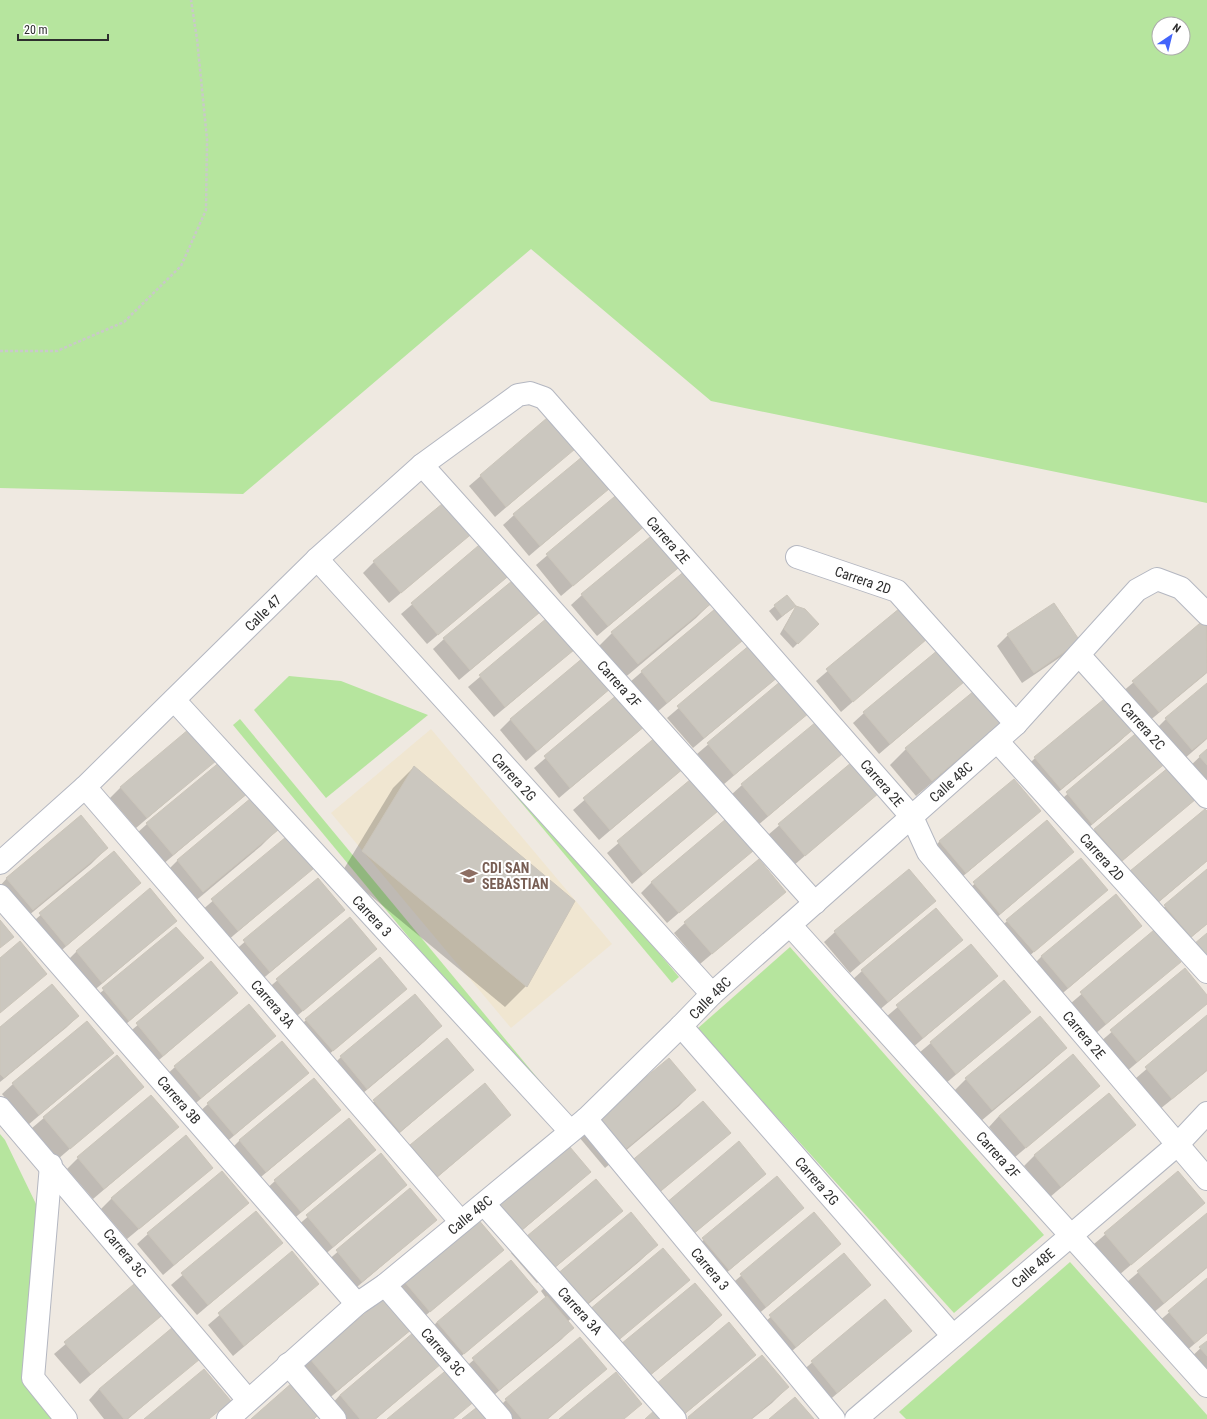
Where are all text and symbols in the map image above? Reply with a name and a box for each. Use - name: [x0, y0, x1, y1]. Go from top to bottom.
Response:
- scale bar: [18, 16, 108, 42]
- north arrow: [1151, 16, 1191, 56]
- text: N: [1170, 21, 1183, 36]
- text: 20 m: [24, 23, 48, 37]
- street label: Carrera 2E: [643, 513, 693, 567]
- street label: Carrera 2D: [833, 563, 893, 597]
- street label: Calle 47: [242, 591, 285, 634]
- street label: Carrera 2F: [594, 657, 644, 711]
- street label: Carrera 2C: [1118, 699, 1169, 753]
- street label: Carrera 2G: [488, 750, 540, 804]
- street label: Carrera 2E: [857, 756, 907, 810]
- street label: Calle 48C: [926, 758, 976, 806]
- street label: Carrera 2D: [1077, 830, 1127, 884]
- place label: CDI SAN SEBASTIAN: [482, 860, 549, 892]
- school or university icon: CDI SAN SEBASTIAN: [459, 866, 479, 886]
- street label: Carrera 3: [349, 892, 395, 940]
- street label: Calle 48C: [686, 974, 734, 1022]
- street label: Carrera 3A: [248, 977, 298, 1031]
- street label: Carrera 2E: [1059, 1008, 1109, 1062]
- street label: Carrera 3B: [154, 1073, 204, 1127]
- street label: Carrera 2F: [973, 1128, 1023, 1182]
- street label: Carrera 2G: [792, 1154, 842, 1208]
- street label: Calle 48C: [445, 1192, 496, 1238]
- street label: Carrera 3C: [100, 1225, 150, 1281]
- street label: Carrera 3: [688, 1245, 732, 1293]
- street label: Calle 48E: [1008, 1245, 1058, 1291]
- street label: Carrera 3A: [554, 1284, 606, 1338]
- street label: Carrera 3C: [418, 1325, 468, 1379]

